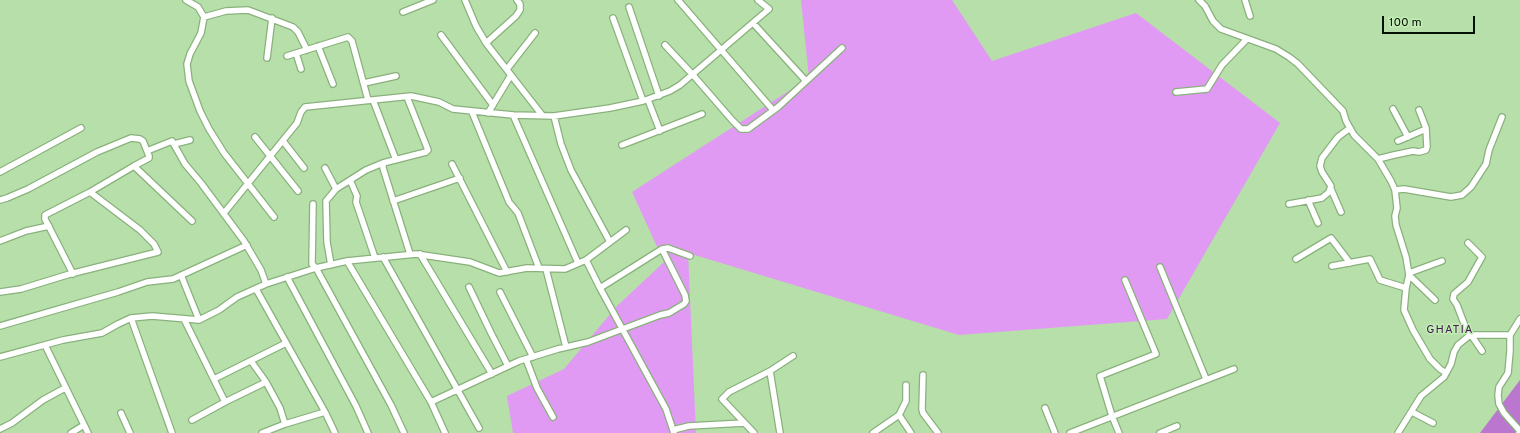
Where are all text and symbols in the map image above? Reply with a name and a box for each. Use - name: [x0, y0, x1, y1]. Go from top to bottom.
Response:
- scale bar: [1384, 8, 1477, 34]
- text: 100 m: [1389, 15, 1422, 31]
- district label: GHATIA: [1426, 324, 1474, 338]

